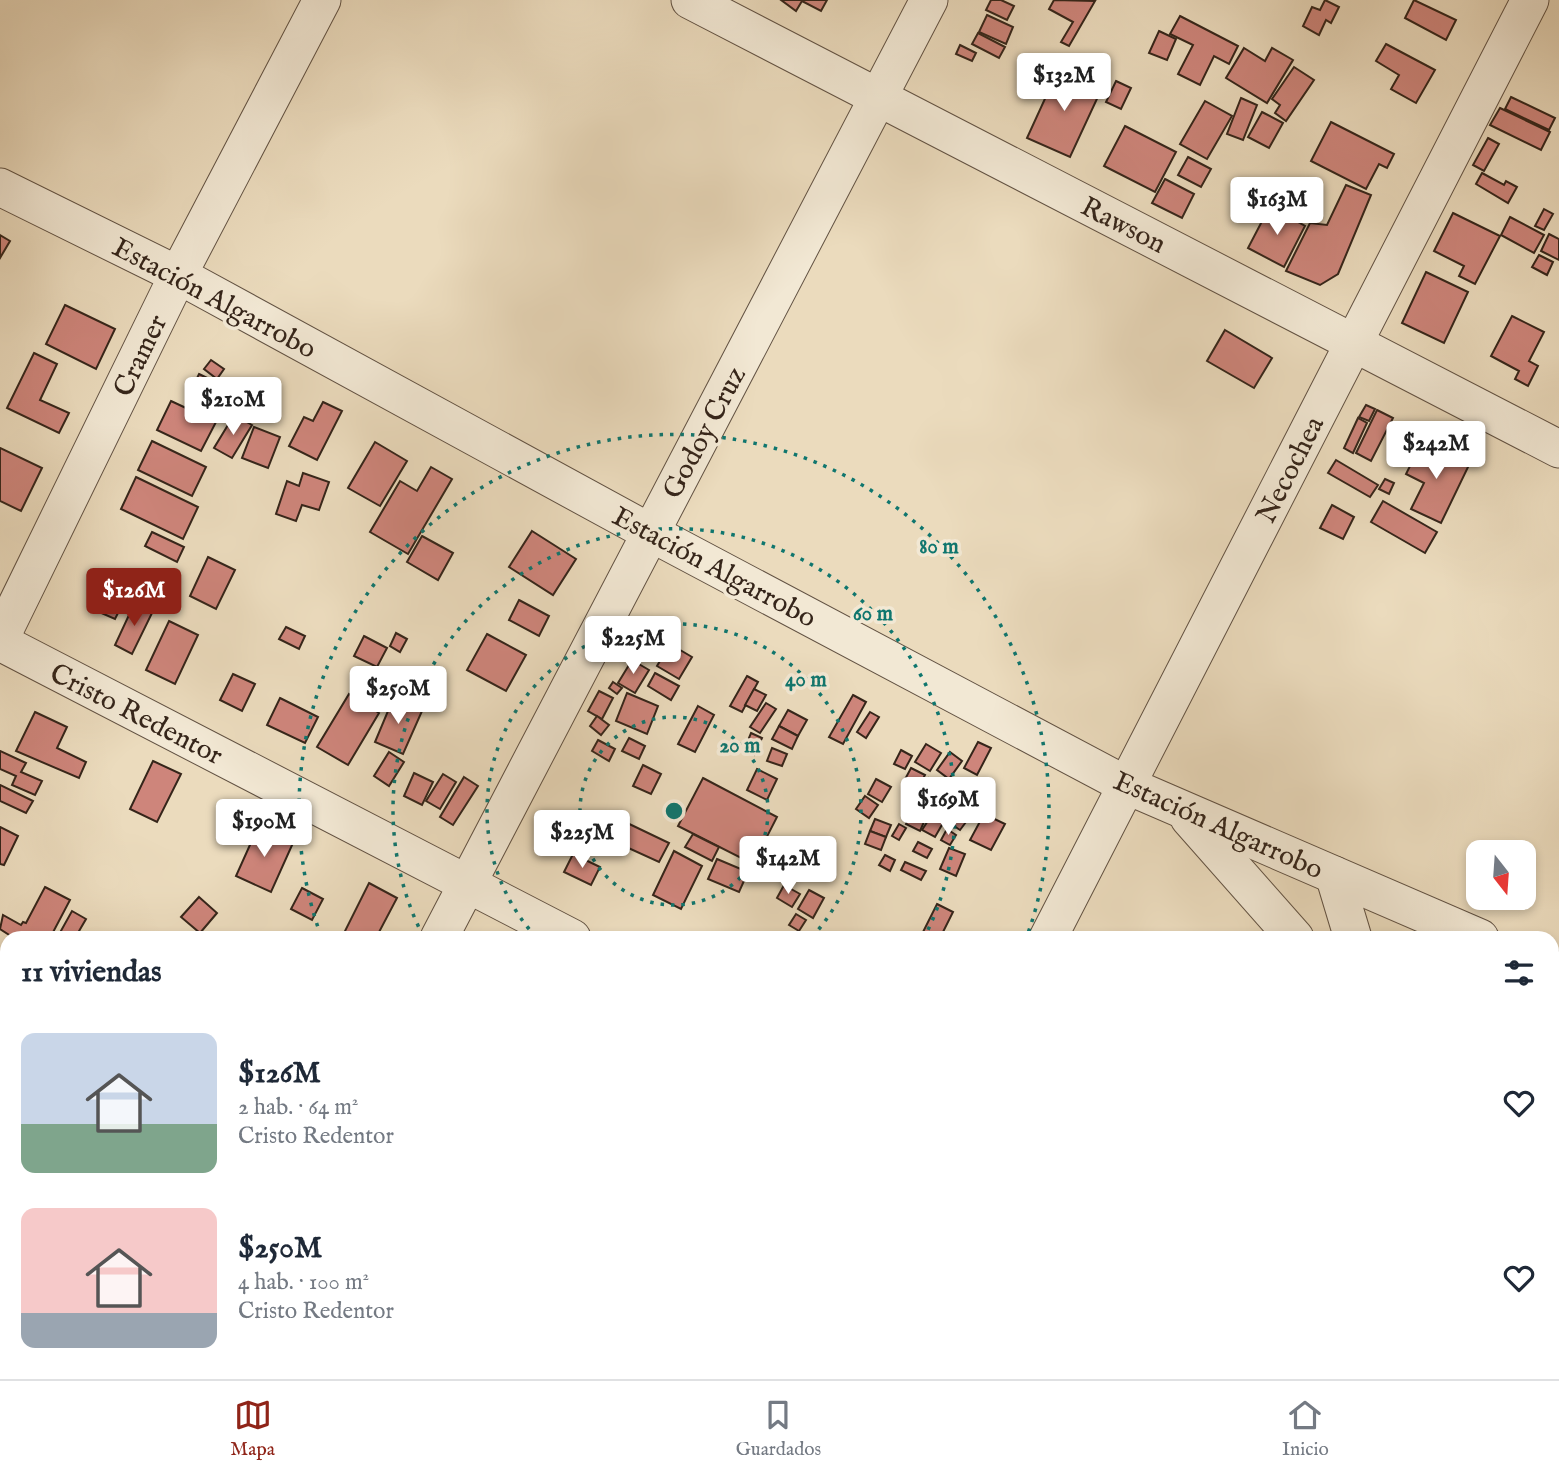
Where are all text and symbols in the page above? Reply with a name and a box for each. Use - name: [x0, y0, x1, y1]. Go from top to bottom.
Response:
- pin: $132M: [1015, 54, 1113, 113]
- text: $132M: [1033, 61, 1095, 90]
- pin: $163M: [1228, 177, 1326, 237]
- text: $163M: [1246, 185, 1308, 214]
- street label: Rawson: [1074, 190, 1171, 263]
- street label: Estación Algarrobo: [106, 231, 322, 368]
- street label: Cramer: [106, 309, 176, 403]
- street label: Godoy Cruz: [656, 361, 755, 505]
- pin: $210M: [184, 378, 282, 437]
- text: $210M: [201, 385, 265, 414]
- street label: Necochea: [1249, 410, 1333, 529]
- pin: $242M: [1387, 421, 1485, 481]
- text: $242M: [1402, 429, 1470, 458]
- street label: Estación Algarrobo: [606, 500, 822, 637]
- text: 80 m: [919, 534, 959, 561]
- pin: $126M: [85, 568, 183, 628]
- text: $126M: [102, 576, 166, 605]
- text: 60 m: [853, 601, 894, 628]
- pin: $225M: [584, 616, 682, 676]
- text: $225M: [601, 624, 665, 653]
- street label: Cristo Redentor: [43, 657, 228, 774]
- pin: $250M: [349, 666, 447, 726]
- text: 40 m: [785, 667, 827, 694]
- text: $250M: [366, 674, 430, 703]
- text: 20 m: [720, 733, 761, 760]
- street label: Estación Algarrobo: [1108, 764, 1328, 888]
- pin: $169M: [899, 778, 997, 837]
- text: $169M: [917, 785, 979, 814]
- centre of rings: [662, 799, 686, 823]
- pin: $190M: [215, 800, 313, 859]
- text: $190M: [232, 807, 296, 836]
- pin: $225M: [533, 810, 631, 870]
- text: $225M: [550, 818, 614, 847]
- pin: $142M: [739, 836, 837, 896]
- north arrow: [1466, 840, 1536, 910]
- map controls: [1466, 840, 1536, 910]
- text: $142M: [755, 844, 821, 873]
- text: 11 viviendas: [21, 954, 162, 992]
- icon: filters: [1500, 954, 1538, 992]
- text: $126M: [238, 1055, 321, 1093]
- icon: home: [77, 1061, 161, 1145]
- icon: heart: [1500, 1084, 1538, 1122]
- text: 2 hab. · 64 m²: [238, 1093, 359, 1122]
- text: Cristo Redentor: [238, 1122, 394, 1151]
- text: $250M: [238, 1230, 322, 1268]
- icon: home: [77, 1236, 161, 1320]
- icon: heart: [1500, 1259, 1538, 1297]
- text: 4 hab. · 100 m²: [238, 1268, 369, 1297]
- text: Cristo Redentor: [238, 1297, 394, 1326]
- tab: Mapa: [230, 1396, 275, 1462]
- tab: Guardados: [736, 1396, 821, 1462]
- tab: Inicio: [1282, 1396, 1329, 1462]

